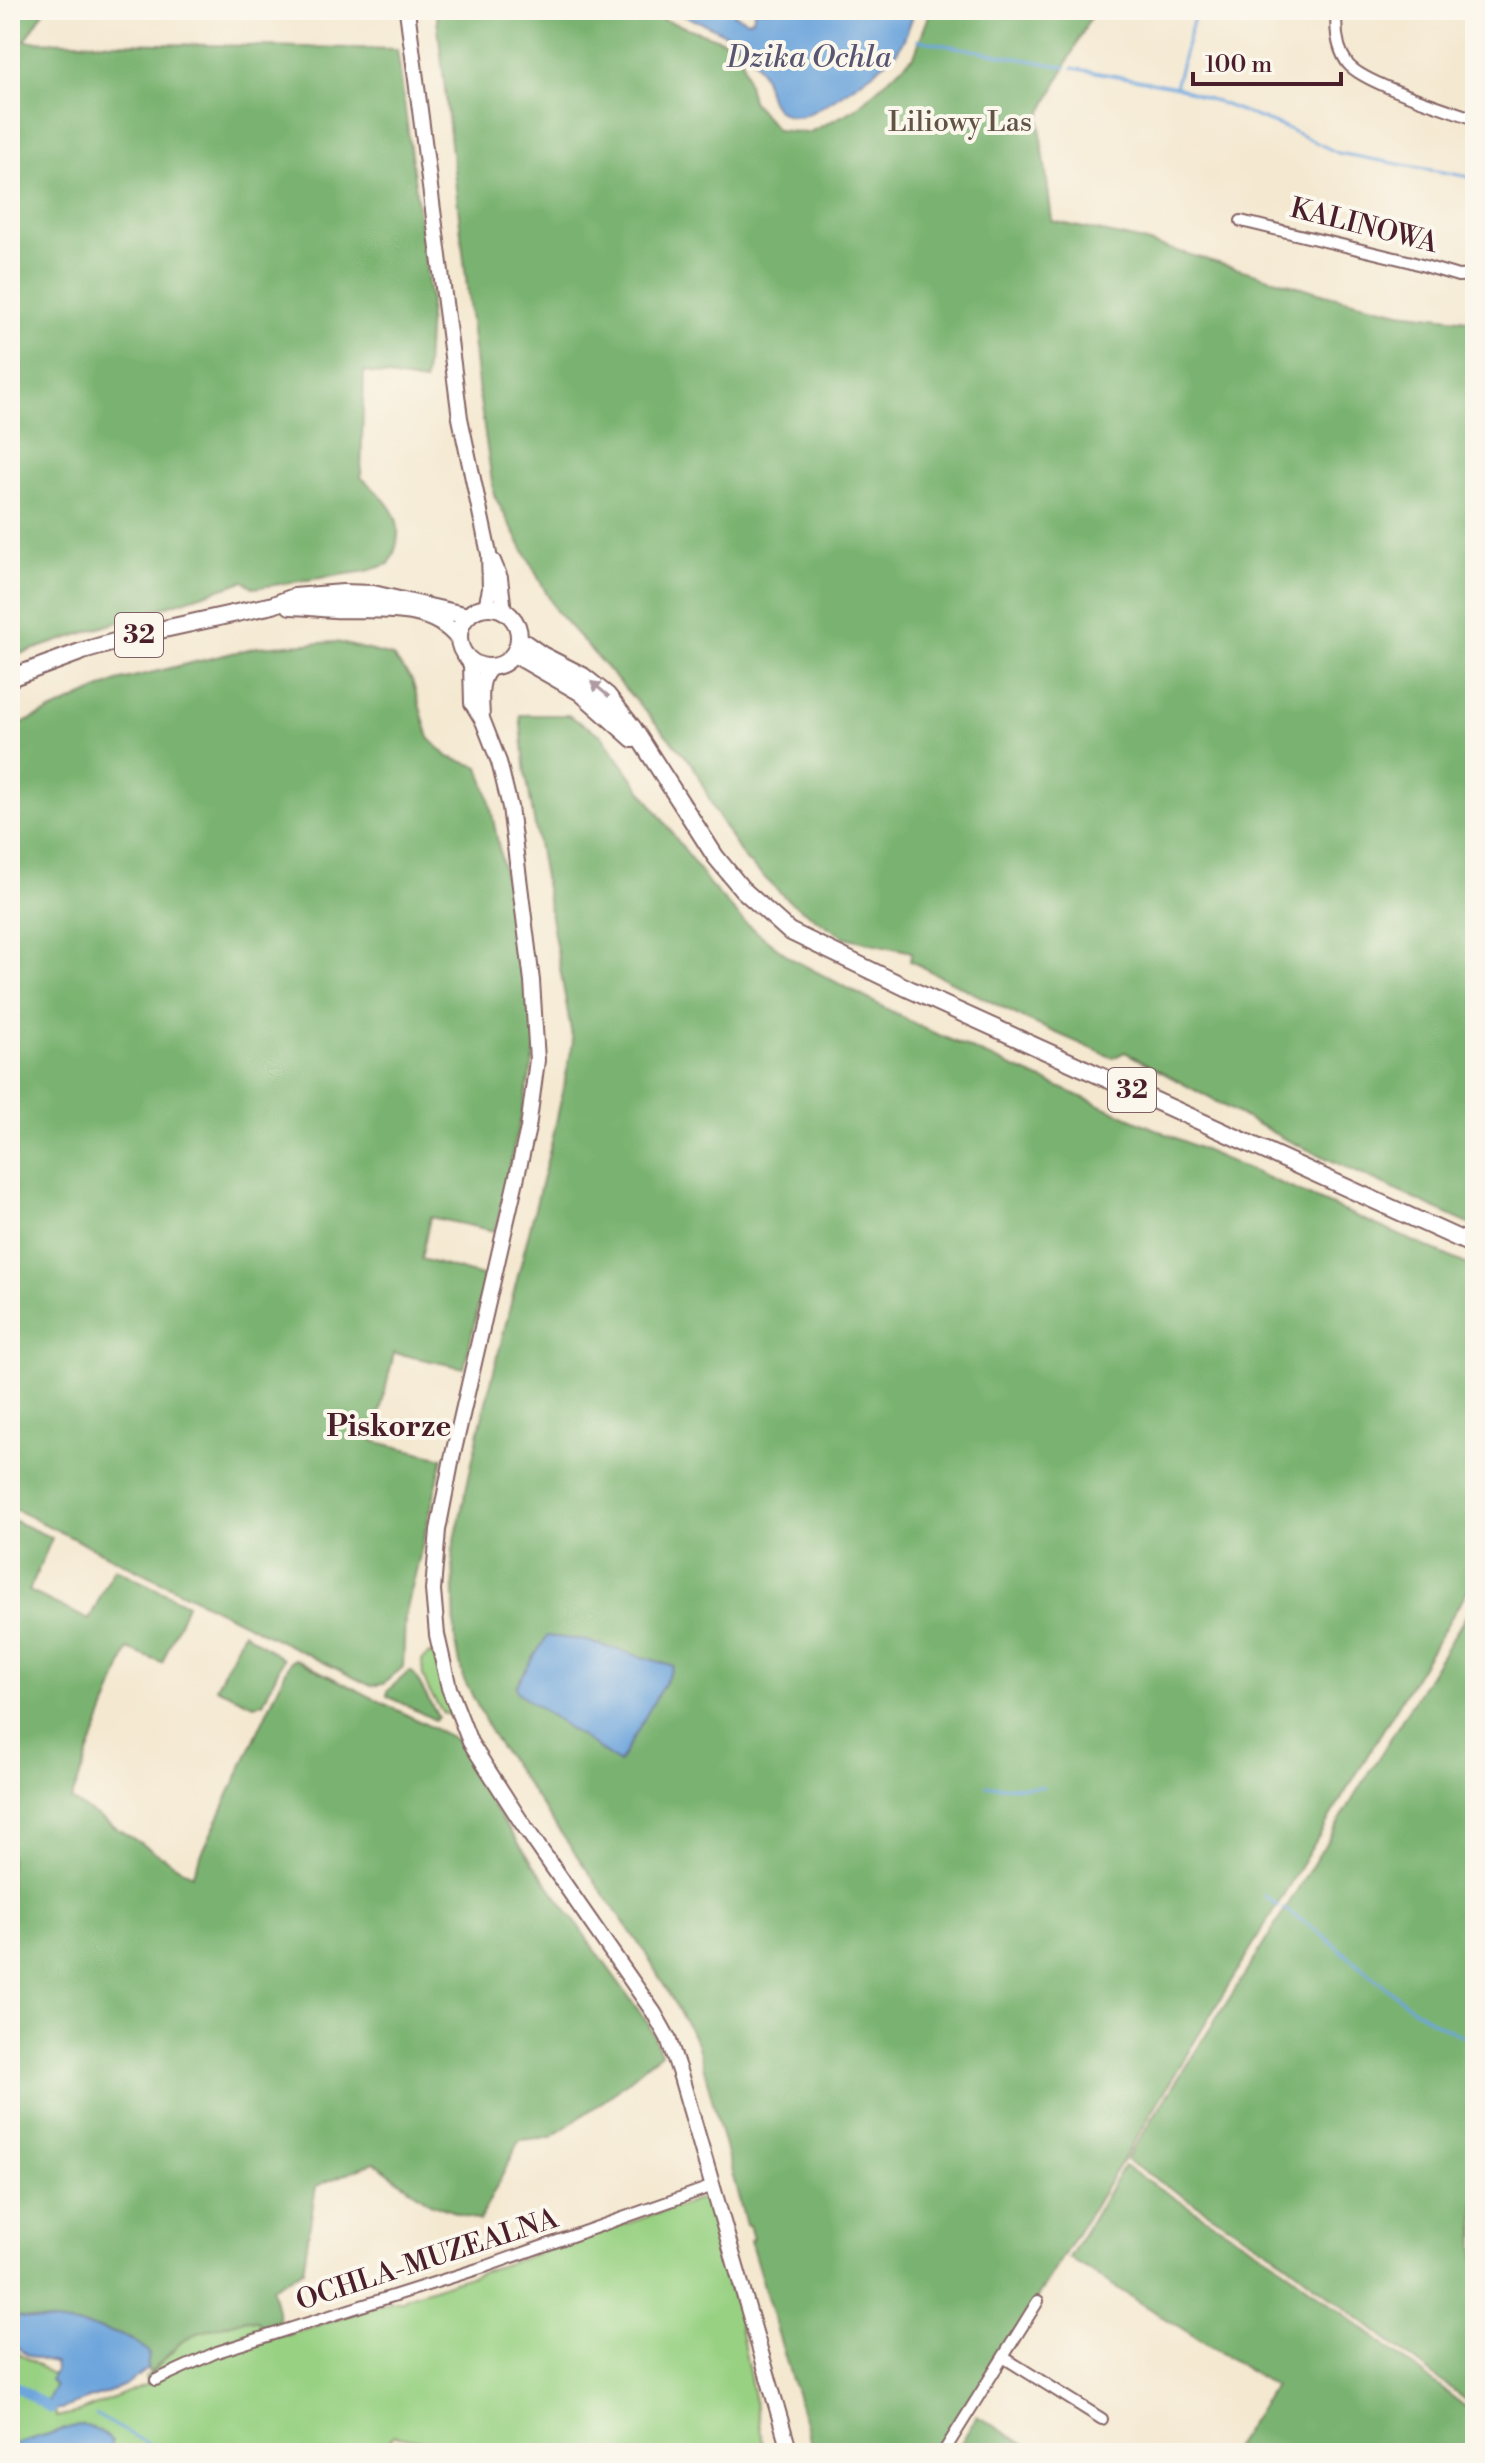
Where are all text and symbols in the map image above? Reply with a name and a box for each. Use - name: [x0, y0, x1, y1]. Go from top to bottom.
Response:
- scale bar: [1193, 36, 1341, 86]
- water label: Dzika Ochla: [726, 39, 892, 77]
- text: 100 m: [1205, 50, 1272, 80]
- park label: Liliowy Las: [888, 105, 1032, 140]
- street label: KALINOWA: [1287, 191, 1442, 261]
- road number: 32: [115, 613, 163, 657]
- one-way arrow: [590, 681, 610, 698]
- road number: 32: [1108, 1068, 1156, 1112]
- district label: Piskorze: [327, 1408, 451, 1446]
- street label: OCHLA-MUZEALNA: [292, 2201, 563, 2319]

